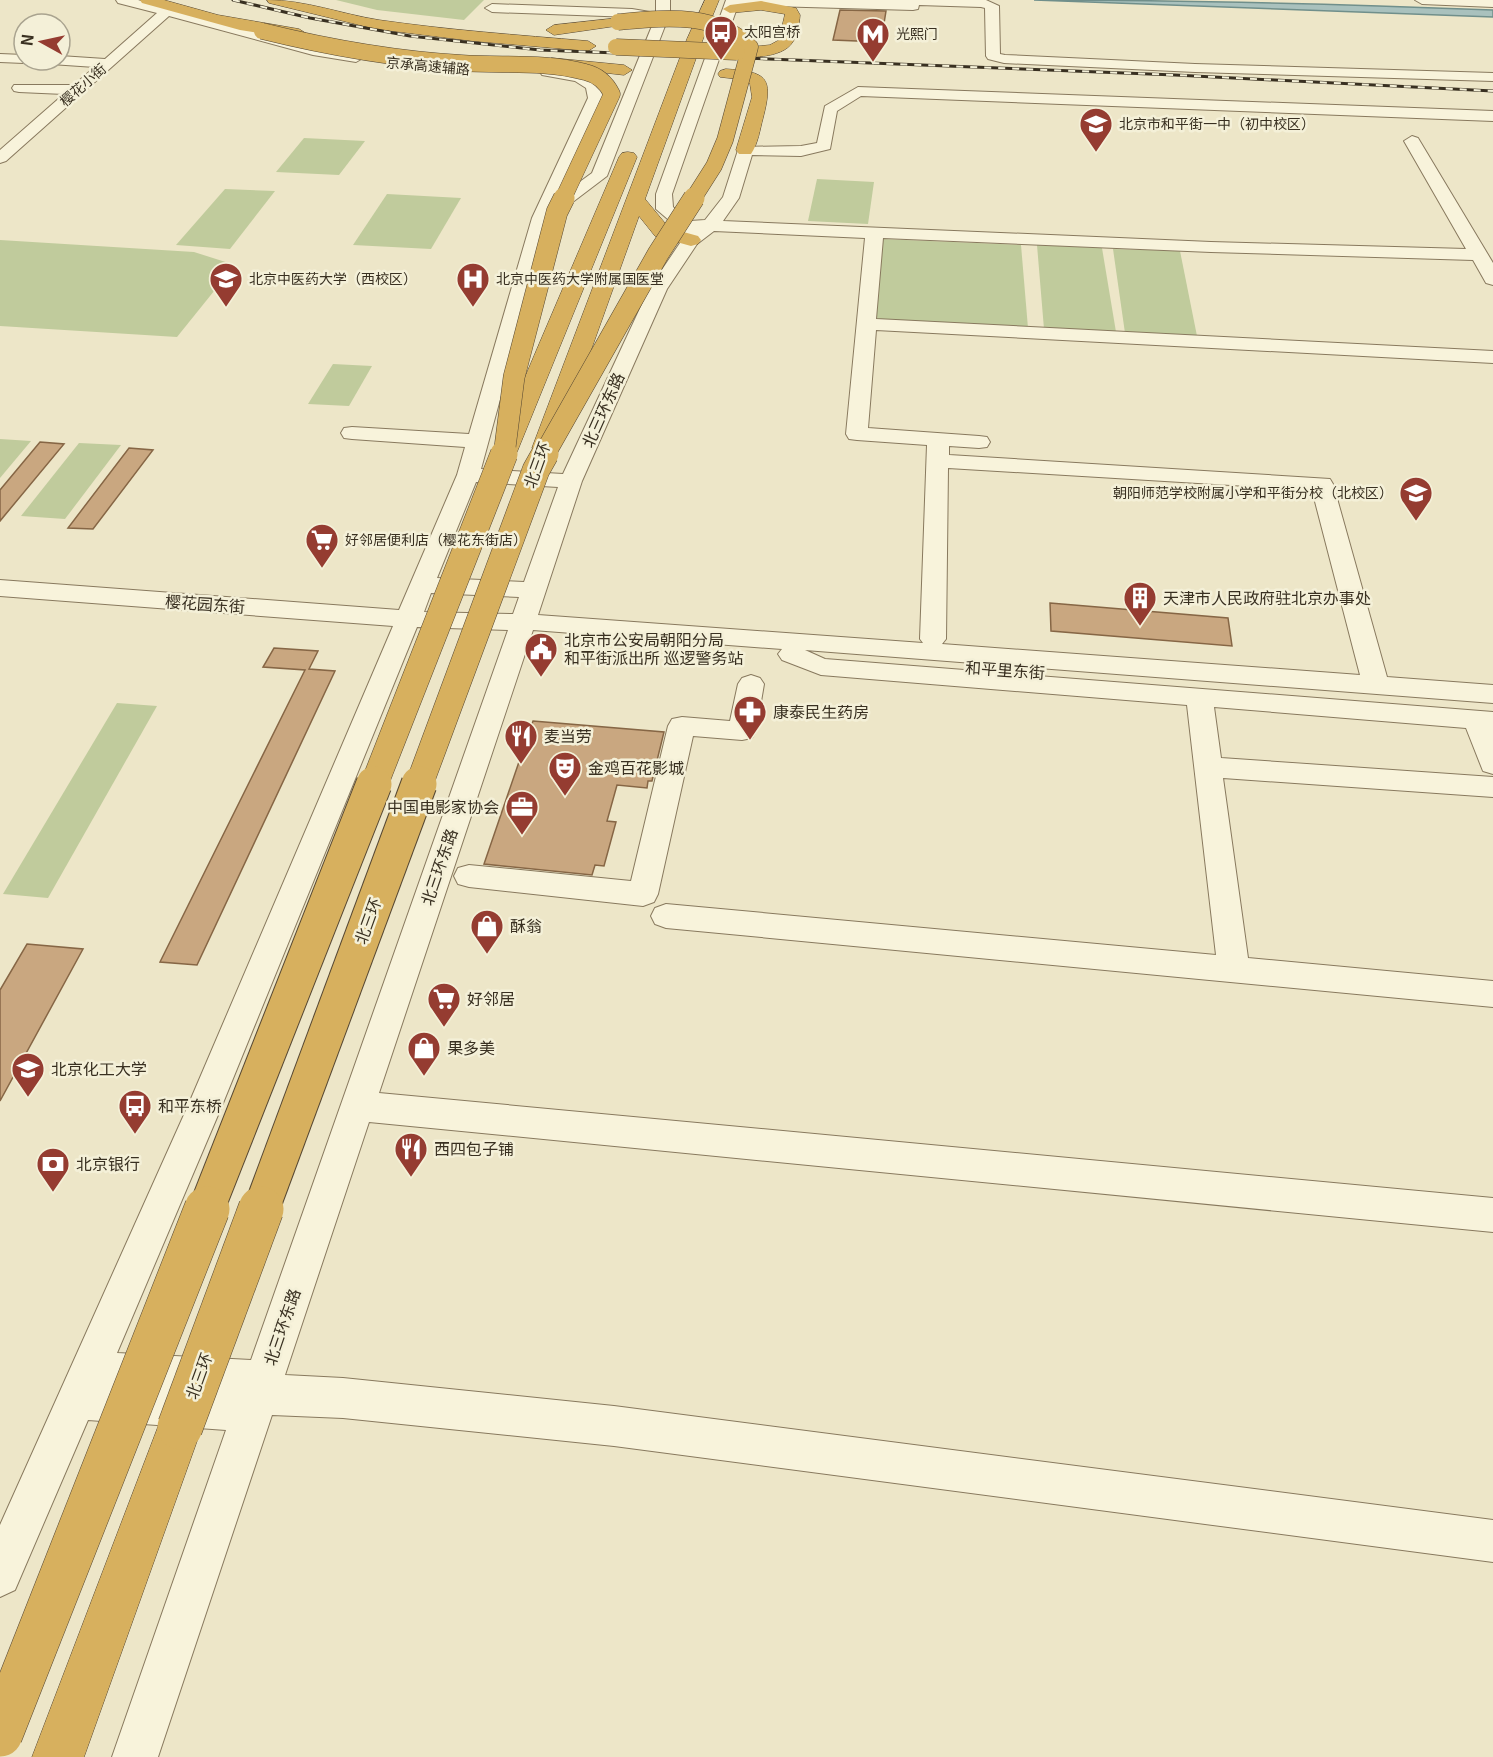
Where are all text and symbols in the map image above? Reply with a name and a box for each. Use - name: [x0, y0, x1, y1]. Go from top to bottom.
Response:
- north arrow: [12, 12, 72, 72]
- bus stop icon: 太阳宫桥: [703, 14, 739, 61]
- metro station icon: 光熙门: [855, 16, 891, 63]
- place label: 太阳宫桥: [744, 21, 800, 41]
- place label: 光熙门: [896, 23, 938, 43]
- text: N: [13, 32, 39, 47]
- street label: 京承高速辅路: [385, 51, 471, 79]
- street label: 樱花小街: [55, 58, 110, 110]
- school or university icon: 北京市和平街一中（初中校区）: [1078, 106, 1114, 153]
- place label: 北京市和平街一中（初中校区）: [1119, 113, 1315, 133]
- school or university icon: 北京中医药大学（西校区）: [208, 261, 244, 308]
- hospital icon: 北京中医药大学附属国医堂: [455, 261, 491, 308]
- place label: 北京中医药大学（西校区）: [249, 268, 417, 288]
- place label: 北京中医药大学附属国医堂: [496, 268, 664, 288]
- street label: 北三环东路: [575, 368, 629, 451]
- street label: 北三环: [517, 438, 556, 491]
- school or university icon: 朝阳师范学校附属小学和平街分校（北校区）: [1398, 475, 1434, 522]
- place label: 朝阳师范学校附属小学和平街分校（北校区）: [1113, 482, 1393, 502]
- supermarket icon: 好邻居便利店（樱花东街店）: [304, 522, 340, 569]
- place label: 好邻居便利店（樱花东街店）: [345, 529, 527, 549]
- building icon: 天津市人民政府驻北京办事处: [1122, 580, 1158, 627]
- place label: 天津市人民政府驻北京办事处: [1163, 585, 1371, 609]
- street label: 樱花园东街: [164, 588, 246, 618]
- place label: 北京市公安局朝阳分局 和平街派出所 巡逻警务站: [564, 627, 744, 669]
- public building icon: 北京市公安局朝阳分局 和平街派出所 巡逻警务站: [523, 631, 559, 678]
- street label: 和平里东街: [964, 654, 1046, 684]
- pharmacy icon: 康泰民生药房: [732, 694, 768, 741]
- place label: 康泰民生药房: [773, 699, 869, 723]
- restaurant icon: 麦当劳: [503, 718, 539, 765]
- place label: 麦当劳: [544, 723, 592, 747]
- theatre icon: 金鸡百花影城: [547, 750, 583, 797]
- place label: 金鸡百花影城: [588, 755, 684, 779]
- office icon: 中国电影家协会: [504, 789, 540, 836]
- place label: 中国电影家协会: [387, 794, 499, 818]
- street label: 北三环东路: [414, 825, 462, 908]
- street label: 北三环: [348, 894, 387, 947]
- shop icon: 酥翁: [469, 908, 505, 955]
- place label: 酥翁: [510, 913, 542, 937]
- supermarket icon: 好邻居: [426, 981, 462, 1028]
- place label: 好邻居: [467, 986, 515, 1010]
- shop icon: 果多美: [406, 1030, 442, 1077]
- place label: 果多美: [447, 1035, 495, 1059]
- school or university icon: 北京化工大学: [10, 1051, 46, 1098]
- place label: 北京化工大学: [51, 1056, 147, 1080]
- bus stop icon: 和平东桥: [117, 1088, 153, 1135]
- place label: 和平东桥: [158, 1093, 222, 1117]
- restaurant icon: 西四包子铺: [393, 1131, 429, 1178]
- place label: 西四包子铺: [434, 1136, 514, 1160]
- bank icon: 北京银行: [35, 1146, 71, 1193]
- place label: 北京银行: [76, 1151, 140, 1175]
- street label: 北三环东路: [257, 1285, 305, 1368]
- street label: 北三环: [179, 1349, 218, 1402]

